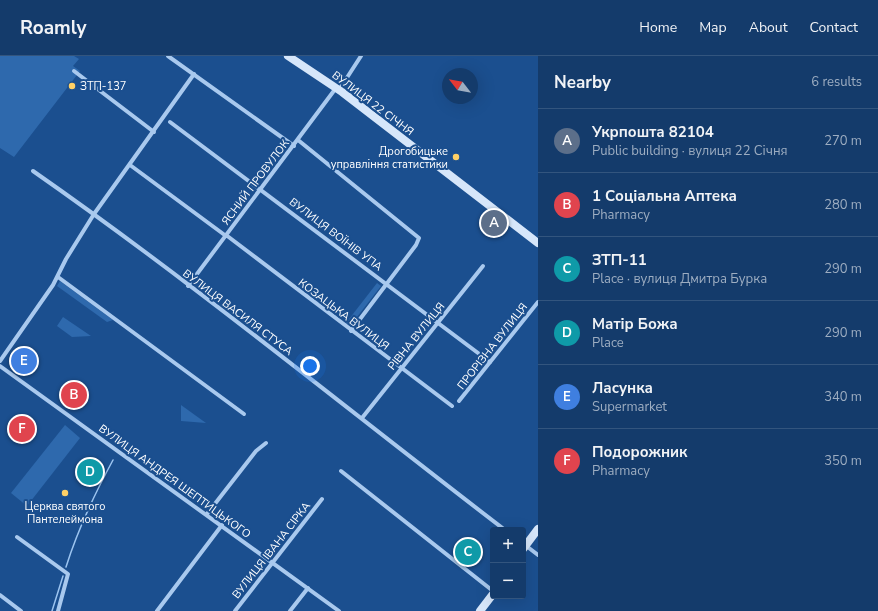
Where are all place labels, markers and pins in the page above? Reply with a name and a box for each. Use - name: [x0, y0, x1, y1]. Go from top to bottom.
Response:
- place label: ЗТП-137: [80, 79, 126, 94]
- marker: ЗТП-137: [67, 81, 77, 91]
- place label: Дрогобицьке управління статистики: [331, 144, 448, 172]
- marker: Дрогобицьке управління статистики: [451, 152, 461, 162]
- pin: A: [481, 208, 507, 238]
- pin: E: [11, 346, 37, 376]
- pin: B: [61, 380, 87, 410]
- pin: F: [9, 414, 35, 444]
- pin: D: [77, 457, 103, 487]
- marker: Церква святого Пантелеймона: [60, 488, 70, 498]
- place label: Церква святого Пантелеймона: [25, 499, 106, 527]
- pin: C: [455, 537, 481, 567]

